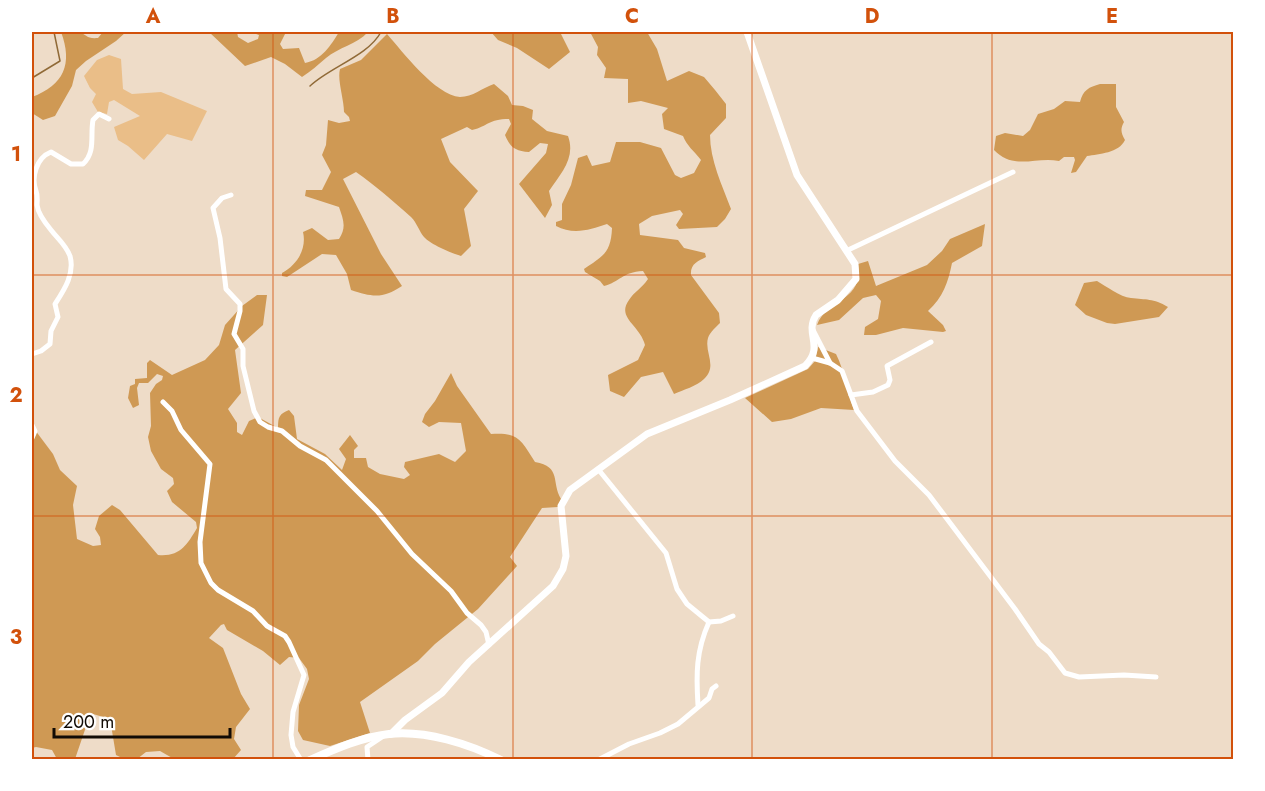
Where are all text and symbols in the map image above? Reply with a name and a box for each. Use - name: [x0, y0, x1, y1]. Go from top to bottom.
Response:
- text: A: [145, 2, 161, 31]
- text: B: [386, 2, 400, 31]
- text: C: [625, 2, 639, 31]
- text: D: [865, 2, 879, 31]
- text: E: [1106, 2, 1118, 31]
- text: 1: [11, 140, 21, 169]
- text: 2: [9, 381, 23, 410]
- text: 3: [10, 623, 22, 652]
- scale bar: [54, 701, 230, 739]
- text: 200 m: [63, 709, 114, 735]

